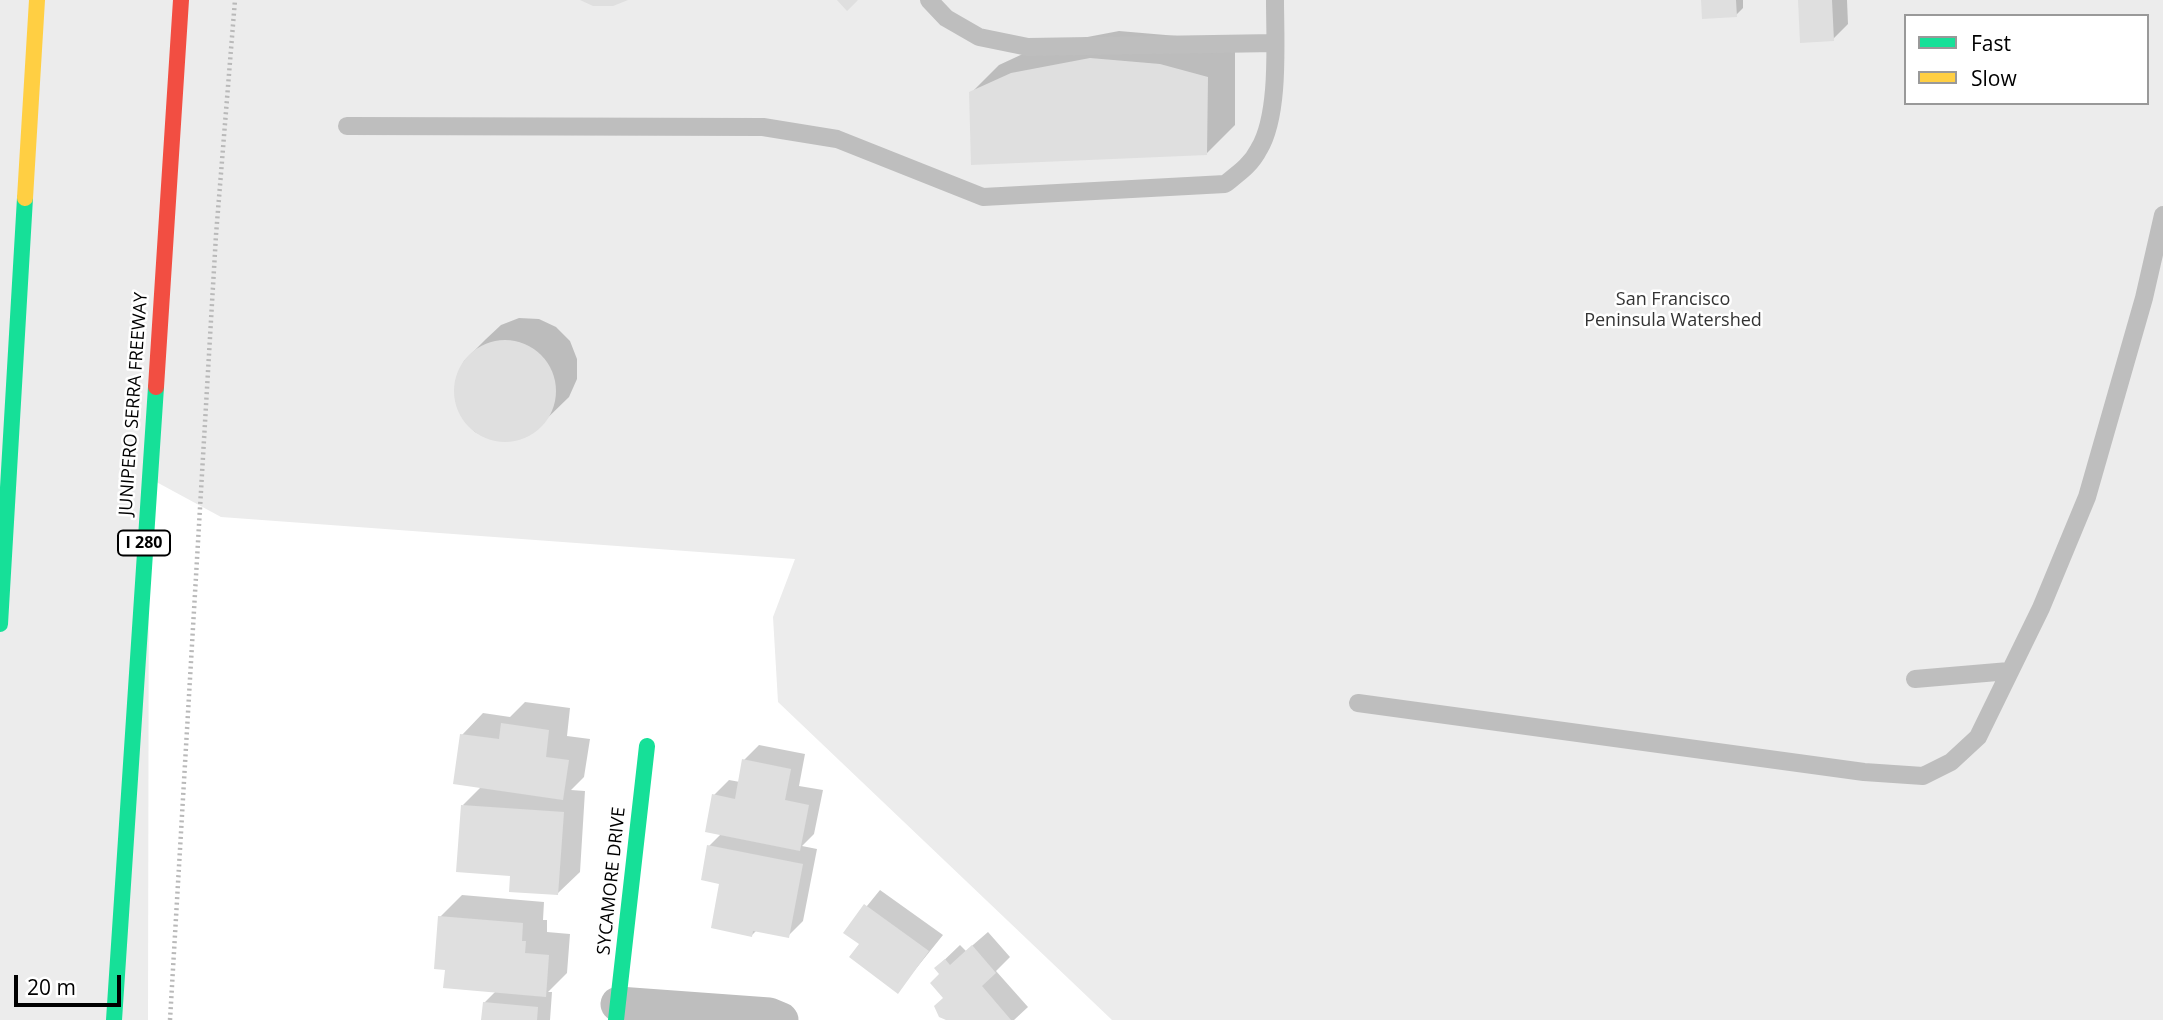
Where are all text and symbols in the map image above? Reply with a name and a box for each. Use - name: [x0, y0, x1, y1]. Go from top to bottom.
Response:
- legend: [1904, 14, 2149, 105]
- text: Fast: [1971, 29, 2011, 57]
- text: Slow: [1971, 64, 2017, 92]
- park label: San Francisco Peninsula Watershed: [1584, 289, 1762, 332]
- street label: JUNIPERO SERRA FREEWAY: [115, 292, 153, 516]
- road number: I 280: [118, 530, 170, 556]
- street label: SYCAMORE DRIVE: [593, 806, 631, 956]
- scale bar: [18, 960, 124, 1004]
- text: 20 m: [27, 973, 76, 1001]

